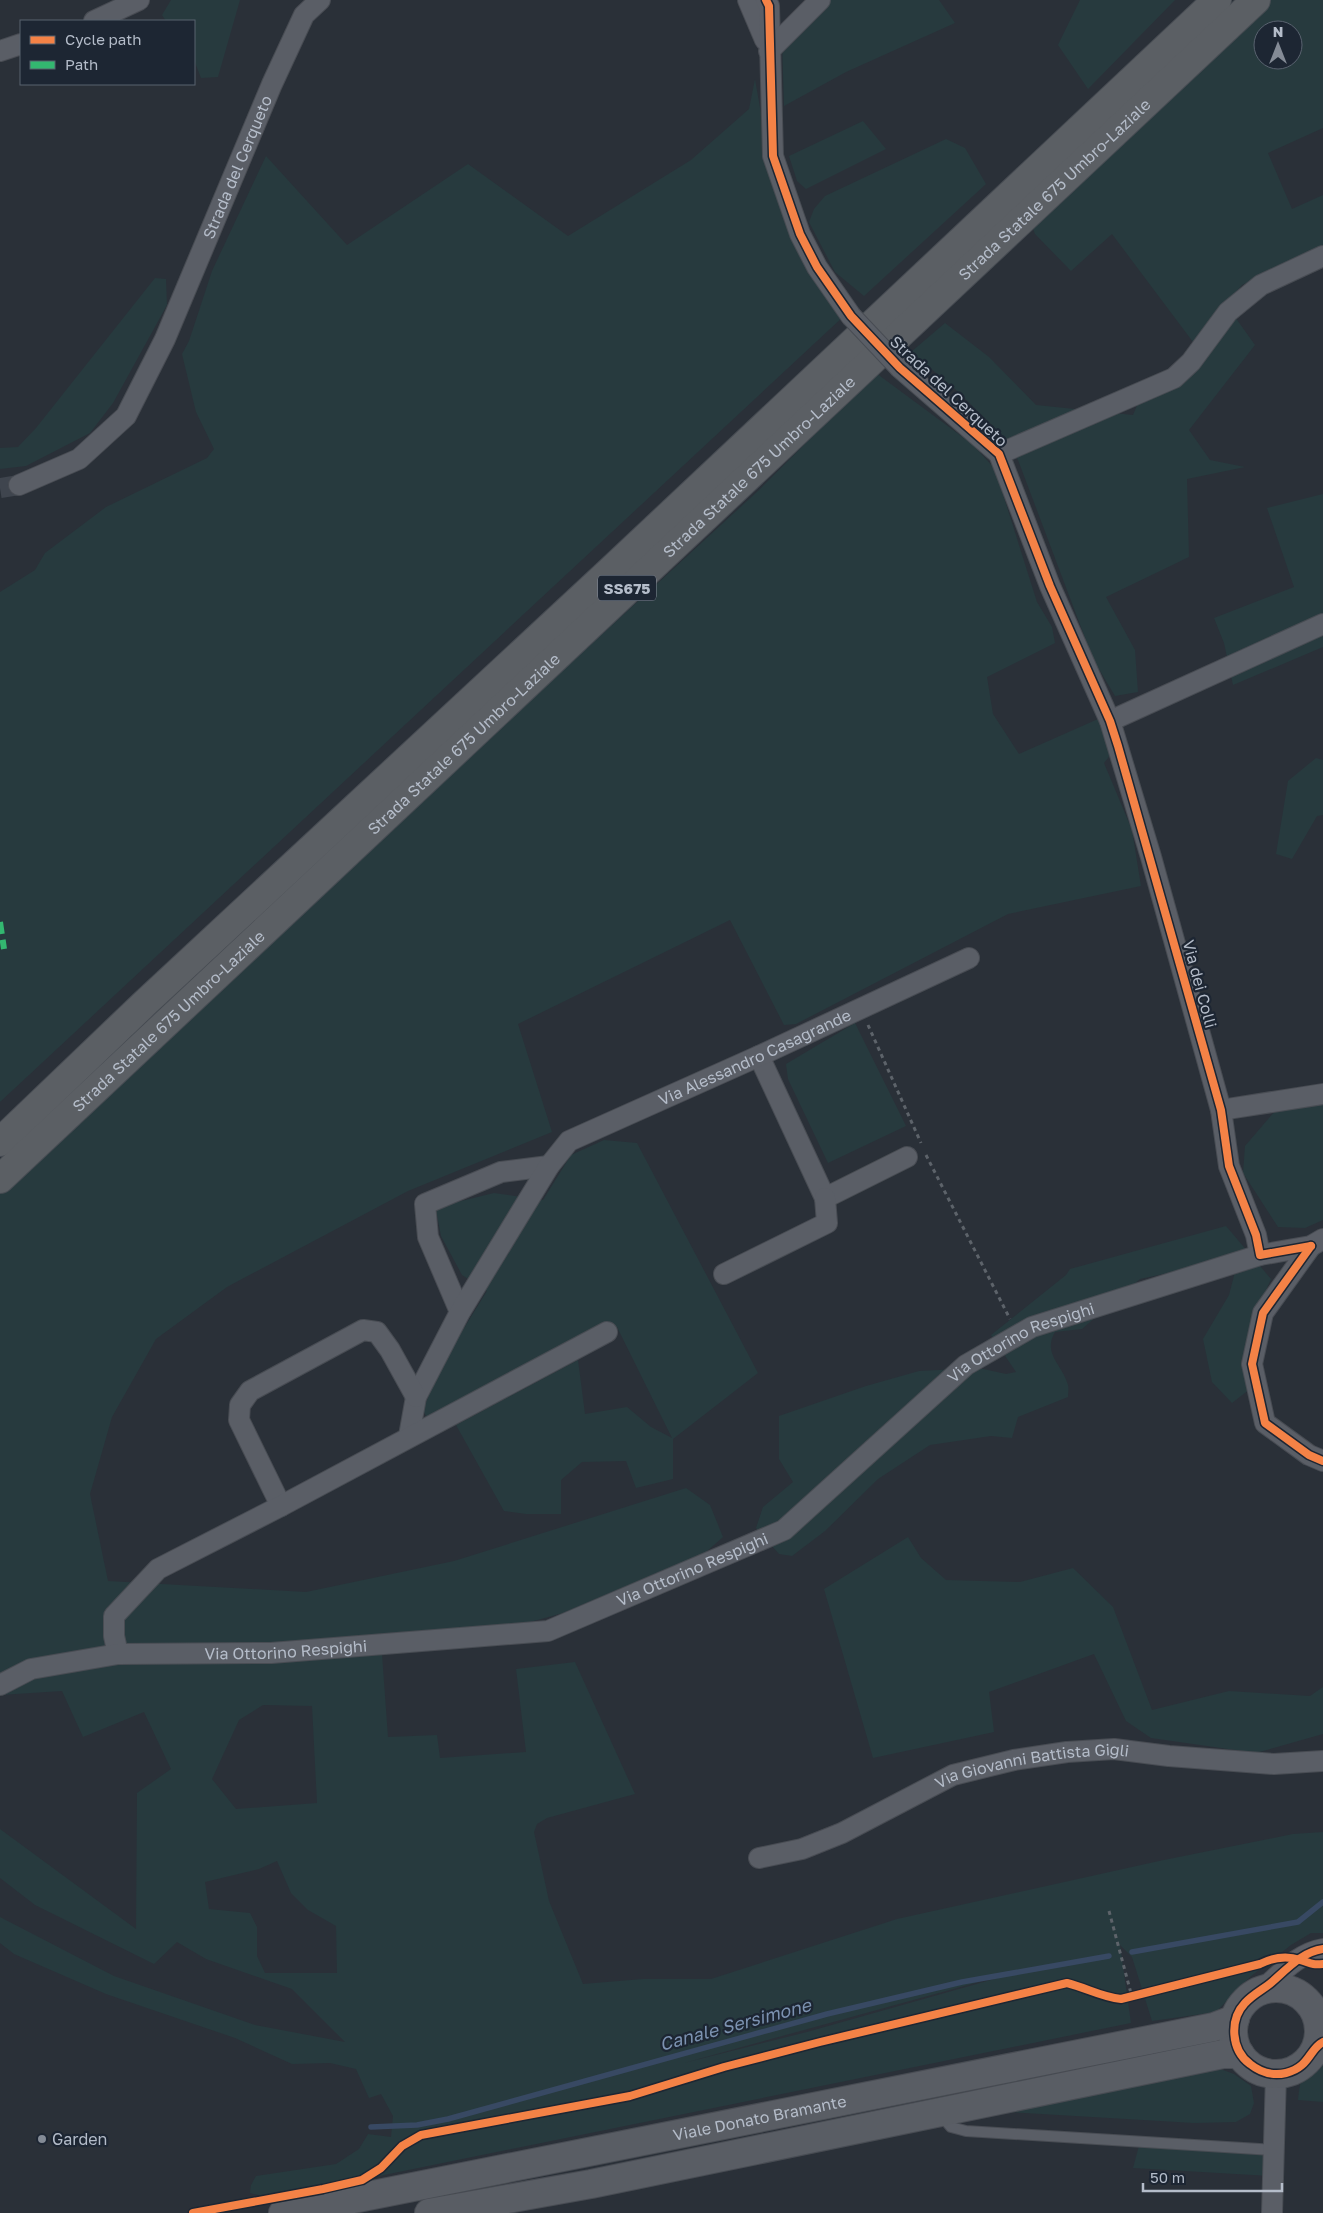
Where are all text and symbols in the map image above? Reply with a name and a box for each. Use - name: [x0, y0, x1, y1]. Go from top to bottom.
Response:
- legend: [20, 20, 195, 85]
- north arrow: [1253, 20, 1303, 70]
- text: N: [1273, 23, 1283, 40]
- text: Cycle path: [65, 30, 141, 48]
- text: Path: [65, 55, 98, 73]
- street label: Strada del Cerqueto: [198, 92, 276, 242]
- street label: Strada Statale 675 Umbro-Laziale: [954, 94, 1155, 284]
- street label: Strada del Cerqueto: [886, 331, 1012, 451]
- street label: Strada Statale 675 Umbro-Laziale: [659, 372, 859, 562]
- road number: SS675: [598, 576, 656, 600]
- street label: Strada Statale 675 Umbro-Laziale: [363, 649, 564, 839]
- street label: Strada Statale 675 Umbro-Laziale: [68, 926, 269, 1116]
- street label: Via dei Colli: [1179, 938, 1221, 1030]
- street label: Via Alessandro Casagrande: [655, 1005, 854, 1110]
- street label: Via Ottorino Respighi: [943, 1298, 1097, 1387]
- street label: Via Ottorino Respighi: [614, 1528, 771, 1610]
- street label: Via Ottorino Respighi: [204, 1635, 368, 1663]
- street label: Via Giovanni Battista Gigli: [931, 1739, 1130, 1793]
- water label: Canale Sersimone: [657, 1993, 815, 2055]
- street label: Viale Donato Bramante: [671, 2091, 848, 2145]
- place label: Garden: [52, 2129, 107, 2149]
- marker: Garden: [36, 2133, 48, 2145]
- scale bar: [1143, 2160, 1282, 2192]
- text: 50 m: [1150, 2168, 1185, 2186]

